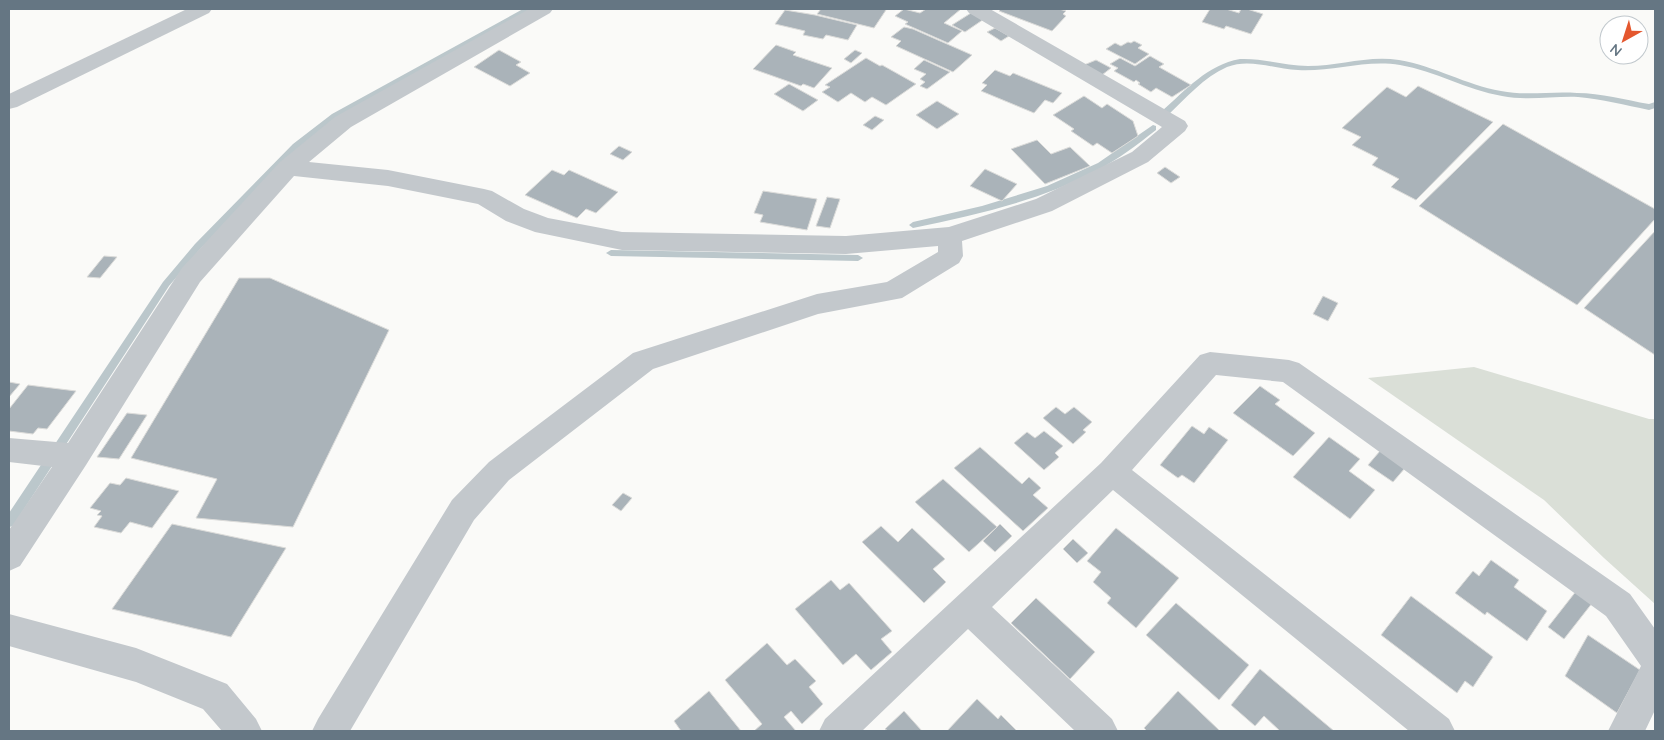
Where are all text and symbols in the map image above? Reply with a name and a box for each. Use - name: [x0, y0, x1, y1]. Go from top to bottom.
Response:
- north arrow: [1599, 15, 1649, 65]
- text: N: [1606, 40, 1625, 60]

